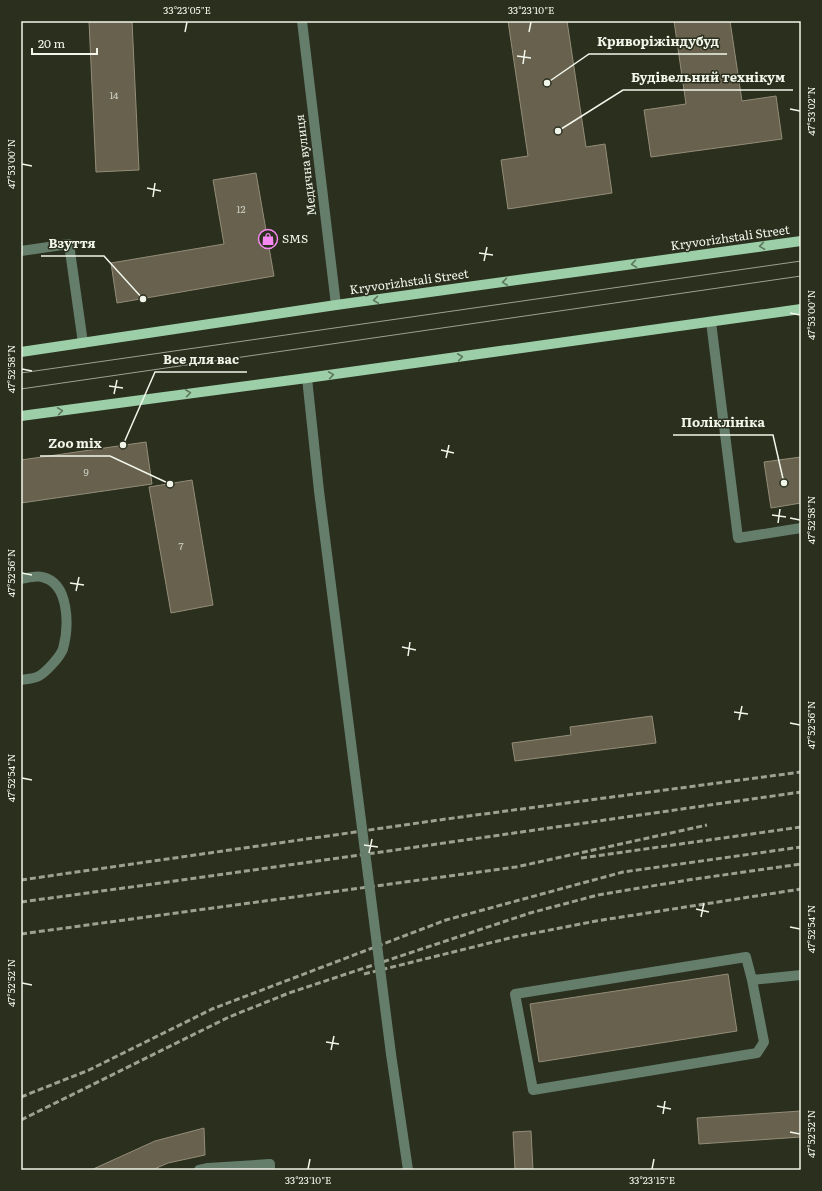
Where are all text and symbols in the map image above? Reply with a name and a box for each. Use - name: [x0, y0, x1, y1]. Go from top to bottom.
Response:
- text: 33°23'05"E: [163, 2, 211, 17]
- text: 33°23'10"E: [508, 2, 554, 17]
- callout: Криворіжіндубуд: [589, 29, 727, 54]
- scale bar: [32, 30, 97, 56]
- text: Криворіжіндубуд: [597, 31, 719, 50]
- text: 20 m: [38, 34, 65, 52]
- callout: Будівельний технікум: [623, 65, 793, 90]
- text: Будівельний технікум: [631, 67, 785, 86]
- text: 47°53'02"N: [803, 86, 818, 136]
- house number: 14: [109, 87, 119, 102]
- street label: Медична вулиця: [290, 113, 320, 217]
- text: 47°53'00"N: [3, 139, 18, 189]
- house number: 12: [236, 201, 246, 216]
- street label: Kryvorizhstali Street: [669, 220, 791, 254]
- shop icon: SMS: [257, 228, 279, 250]
- place label: SMS: [282, 229, 308, 247]
- callout: Взуття: [41, 231, 104, 256]
- text: Взуття: [48, 233, 96, 252]
- one-way arrow: [759, 241, 765, 250]
- one-way arrow: [631, 259, 637, 268]
- street label: Kryvorizhstali Street: [348, 264, 470, 298]
- one-way arrow: [502, 277, 508, 286]
- text: 47°53'00"N: [803, 290, 818, 340]
- one-way arrow: [373, 295, 379, 304]
- text: 47°52'58"N: [3, 345, 18, 393]
- callout: Все для вас: [155, 347, 247, 372]
- text: Все для вас: [163, 349, 239, 368]
- one-way arrow: [457, 353, 463, 362]
- one-way arrow: [328, 371, 334, 380]
- one-way arrow: [185, 389, 192, 398]
- one-way arrow: [57, 407, 63, 416]
- callout: Поліклініка: [673, 410, 773, 435]
- text: Поліклініка: [681, 412, 765, 431]
- callout: Zoo mix: [40, 431, 110, 456]
- text: Zoo mix: [48, 433, 102, 452]
- house number: 9: [83, 464, 89, 479]
- text: 47°52'58"N: [803, 496, 818, 544]
- house number: 7: [178, 538, 184, 553]
- text: 47°52'56"N: [3, 549, 18, 597]
- text: 47°52'56"N: [803, 701, 818, 749]
- text: 47°52'54"N: [3, 754, 18, 802]
- text: 47°52'54"N: [803, 905, 818, 953]
- text: 47°52'52"N: [3, 959, 18, 1007]
- text: 47°52'52"N: [803, 1110, 818, 1158]
- text: 33°23'10"E: [285, 1172, 331, 1187]
- text: 33°23'15"E: [629, 1172, 675, 1187]

